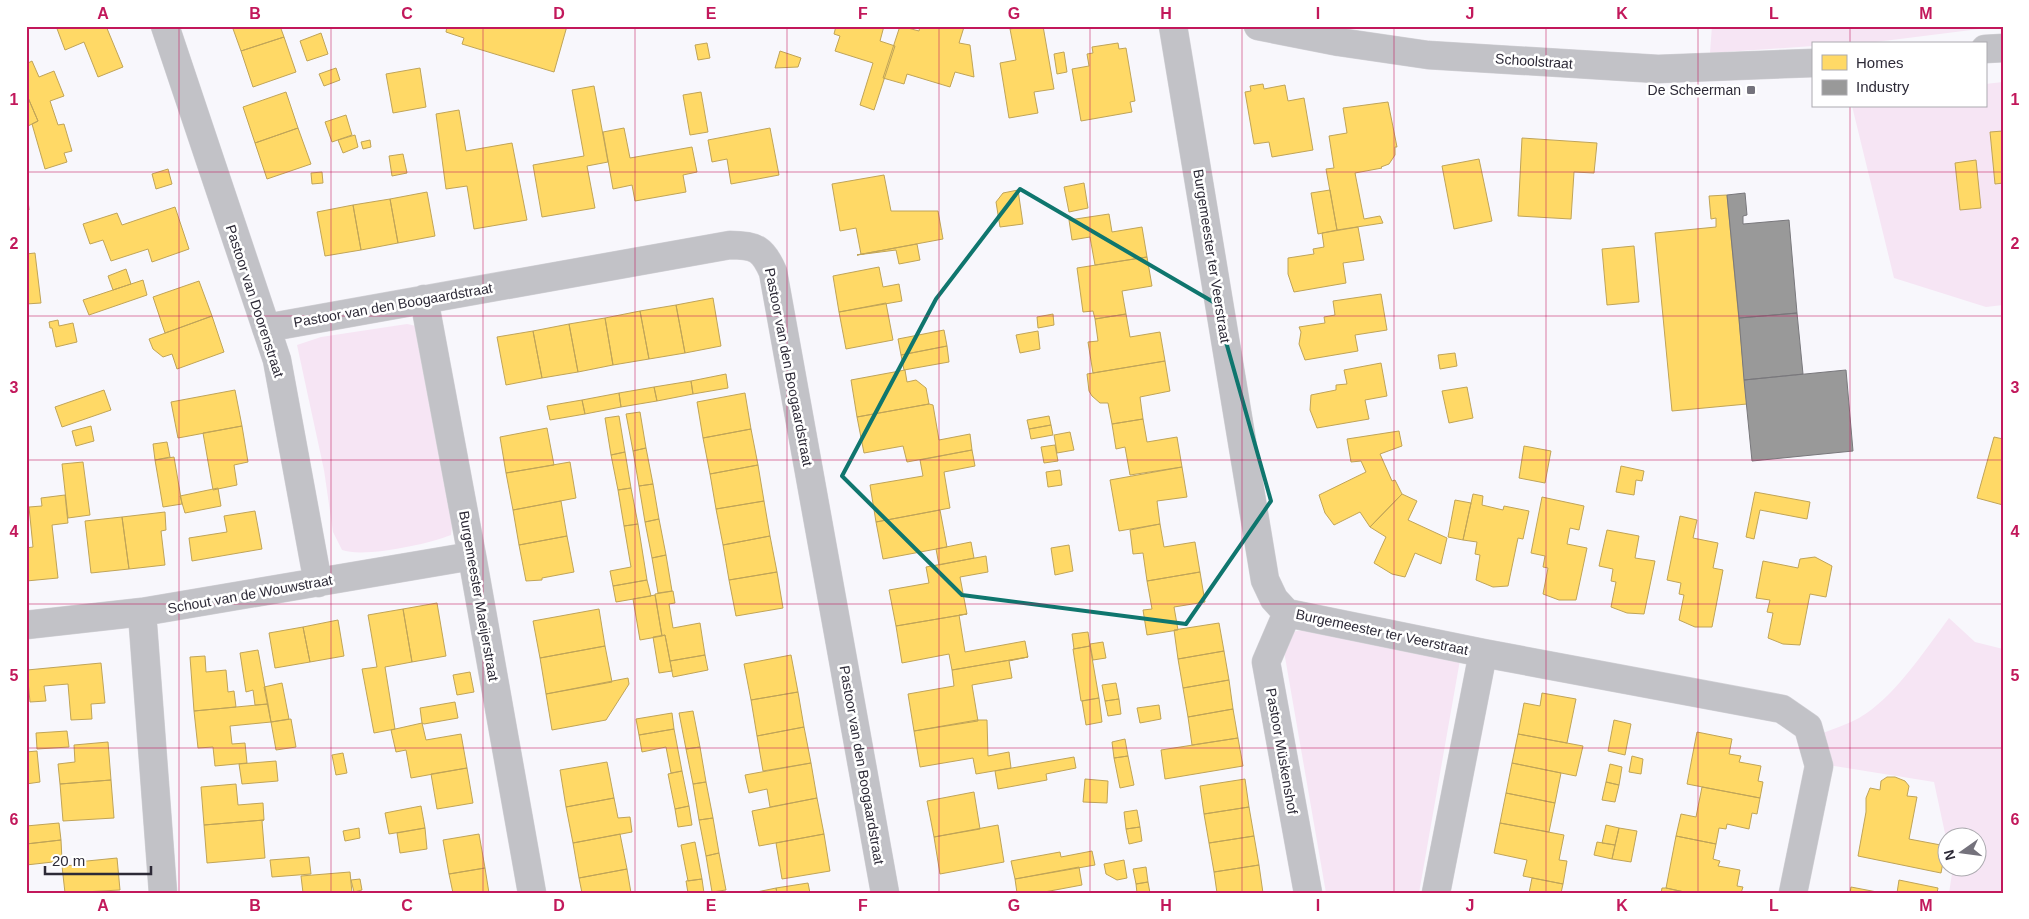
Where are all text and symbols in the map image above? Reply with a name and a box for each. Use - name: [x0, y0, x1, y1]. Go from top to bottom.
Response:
- text: A: [97, 5, 109, 22]
- text: B: [249, 5, 261, 22]
- text: C: [401, 5, 413, 22]
- text: D: [553, 5, 565, 22]
- text: E: [706, 5, 717, 22]
- text: F: [858, 5, 868, 22]
- text: G: [1008, 5, 1020, 22]
- text: H: [1160, 5, 1172, 22]
- text: I: [1316, 5, 1320, 22]
- text: J: [1466, 5, 1474, 22]
- text: K: [1616, 5, 1628, 22]
- text: L: [1769, 5, 1779, 22]
- text: M: [1919, 5, 1933, 22]
- legend: [1812, 42, 1986, 108]
- street label: Schoolstraat: [1495, 50, 1573, 72]
- text: Homes: [1856, 54, 1904, 71]
- text: Industry: [1856, 78, 1910, 95]
- place label: De Scheerman: [1648, 82, 1741, 98]
- marker: De Scheerman: [1745, 84, 1757, 96]
- text: 1: [10, 91, 19, 108]
- text: 1: [2011, 91, 2020, 108]
- street label: Burgemeester ter Veerstraat: [1190, 168, 1234, 344]
- street label: Pastoor van Doorenstraat: [223, 223, 287, 379]
- text: 2: [10, 235, 19, 252]
- text: 2: [2011, 235, 2020, 252]
- street label: Pastoor van den Boogaardstraat: [762, 267, 816, 468]
- street label: Pastoor van den Boogaardstraat: [292, 280, 494, 330]
- text: 3: [10, 379, 19, 396]
- text: 3: [2011, 379, 2020, 396]
- street label: Burgemeester Maeijerstraat: [456, 510, 502, 683]
- text: 4: [10, 523, 19, 540]
- text: 4: [2011, 523, 2020, 540]
- street label: Schout van de Wouwstraat: [166, 572, 334, 616]
- street label: Burgemeester ter Veerstraat: [1294, 606, 1470, 658]
- street label: Pastoor van den Boogaardstraat: [837, 664, 887, 866]
- text: 5: [10, 667, 19, 684]
- text: 5: [2011, 667, 2020, 684]
- street label: Pastoor Müskenshof: [1263, 687, 1301, 815]
- text: 6: [10, 811, 19, 828]
- text: 6: [2011, 811, 2020, 828]
- north arrow: [1936, 826, 1986, 876]
- scale bar: [45, 844, 151, 876]
- text: N: [1940, 848, 1958, 862]
- text: 20 m: [52, 852, 85, 869]
- text: A: [97, 897, 109, 914]
- text: B: [249, 897, 261, 914]
- text: C: [401, 897, 413, 914]
- text: D: [553, 897, 565, 914]
- text: E: [706, 897, 717, 914]
- text: F: [858, 897, 868, 914]
- text: G: [1008, 897, 1020, 914]
- text: H: [1160, 897, 1172, 914]
- text: I: [1316, 897, 1320, 914]
- text: J: [1466, 897, 1474, 914]
- text: K: [1616, 897, 1628, 914]
- text: L: [1769, 897, 1779, 914]
- text: M: [1919, 897, 1933, 914]

